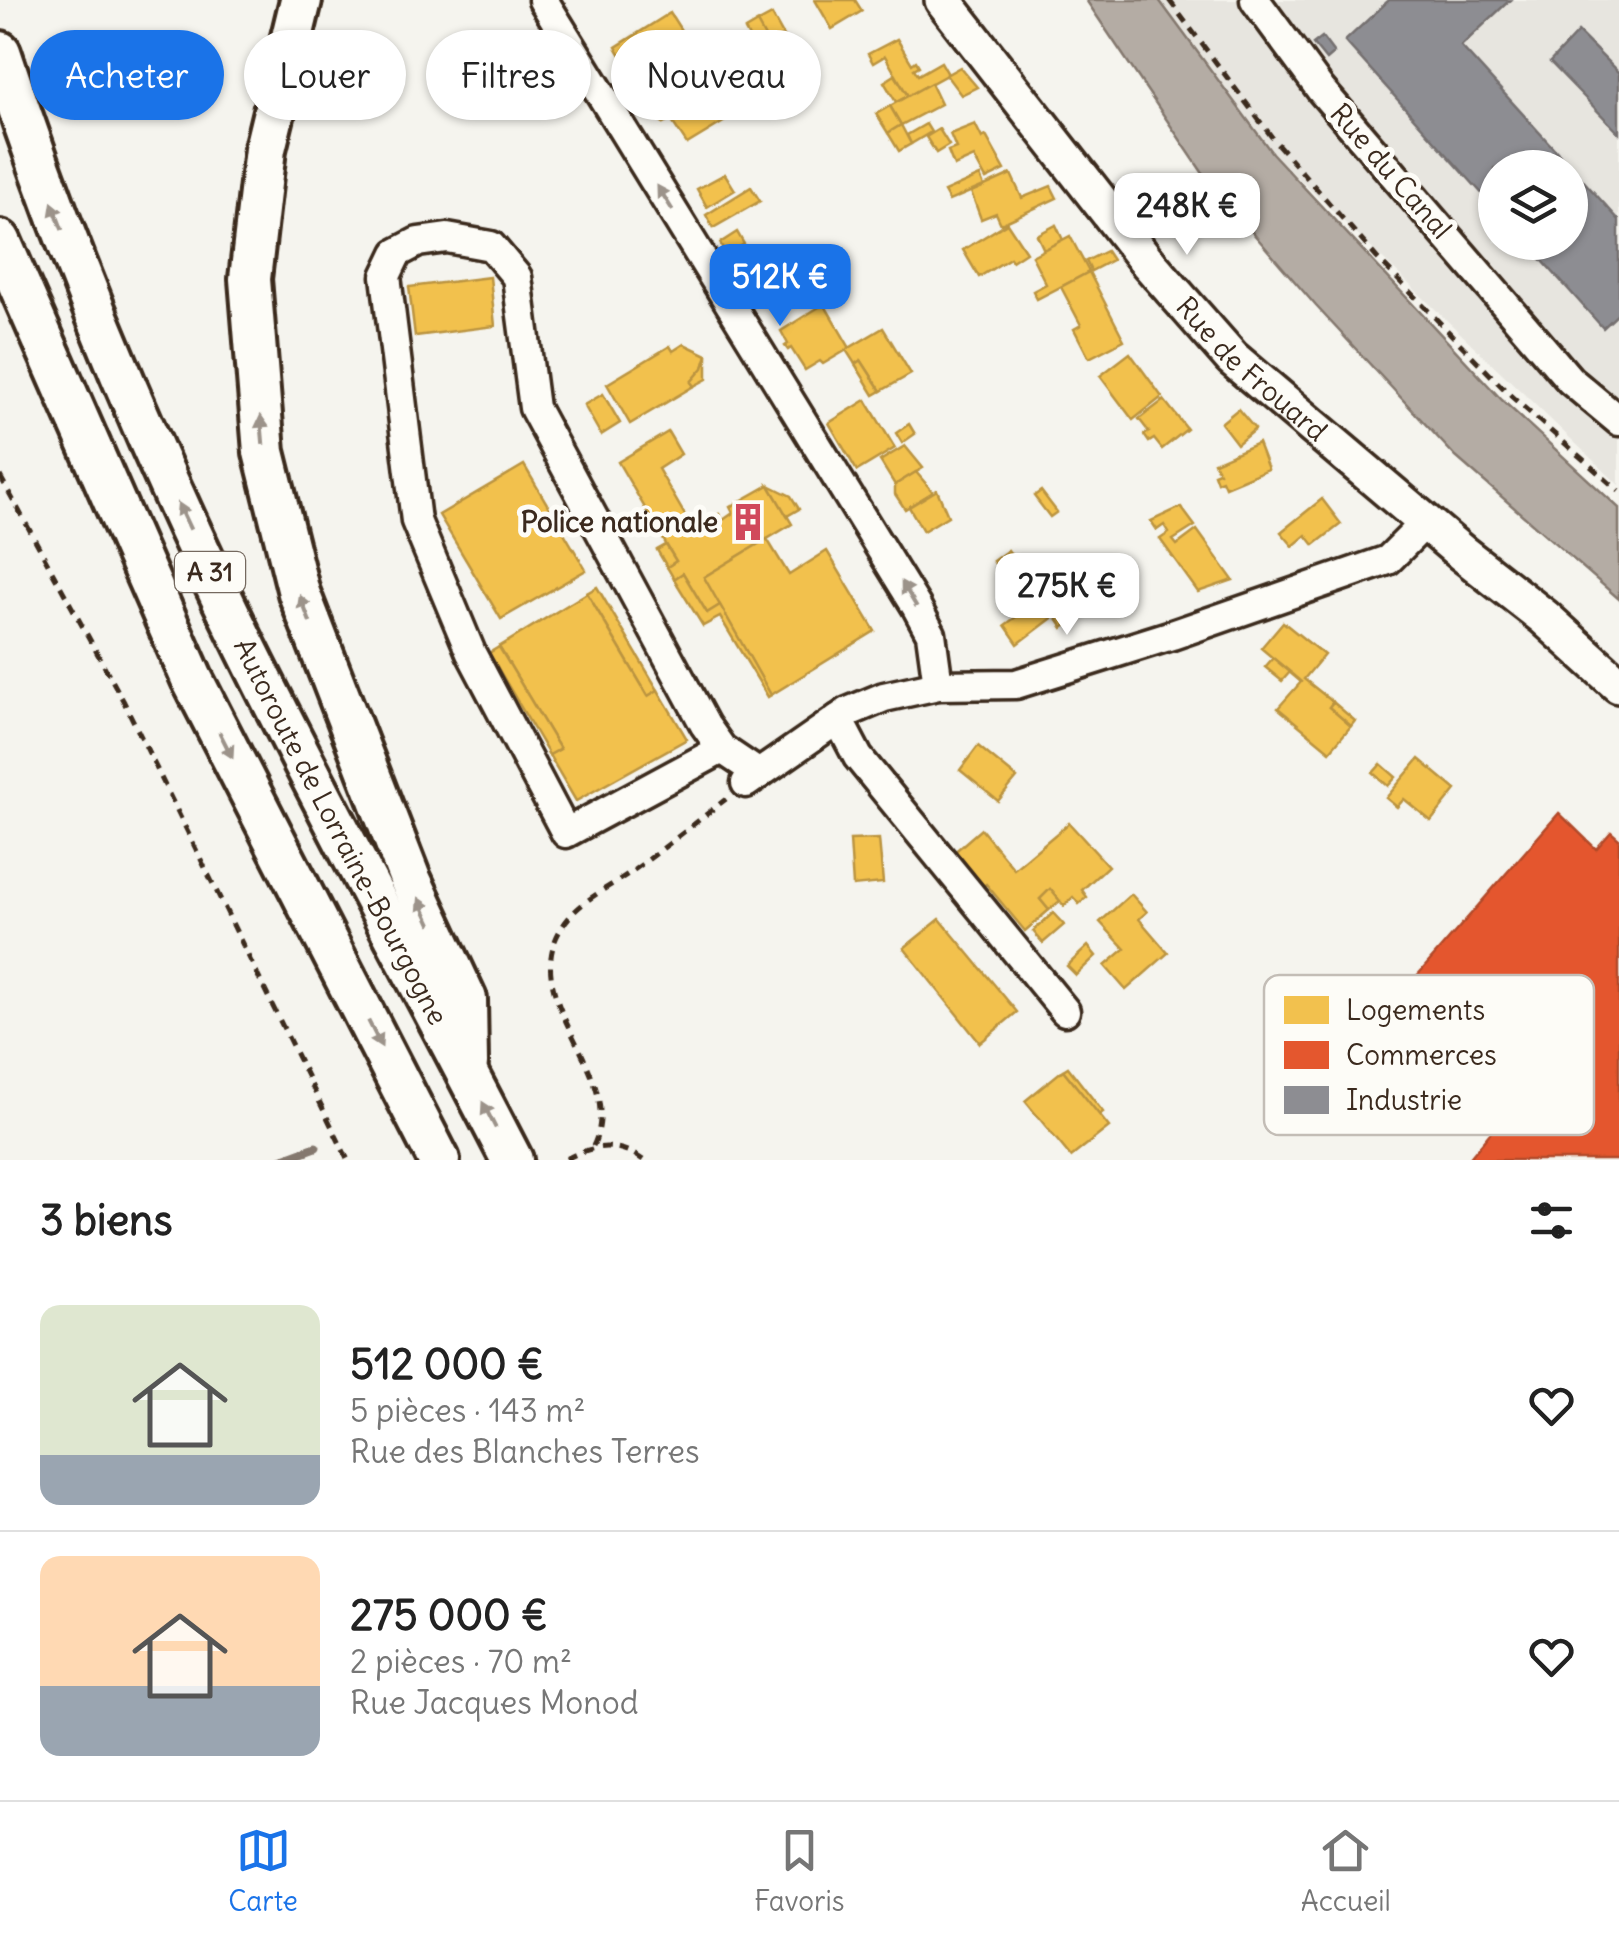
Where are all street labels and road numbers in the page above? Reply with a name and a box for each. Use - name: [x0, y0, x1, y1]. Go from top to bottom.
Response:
- street label: Rue du Canal: [1322, 96, 1460, 246]
- street label: Rue de Frouard: [1168, 289, 1335, 449]
- road number: A 31: [175, 552, 245, 592]
- street label: Autoroute de Lorraine-Bourgogne: [226, 632, 456, 1031]

